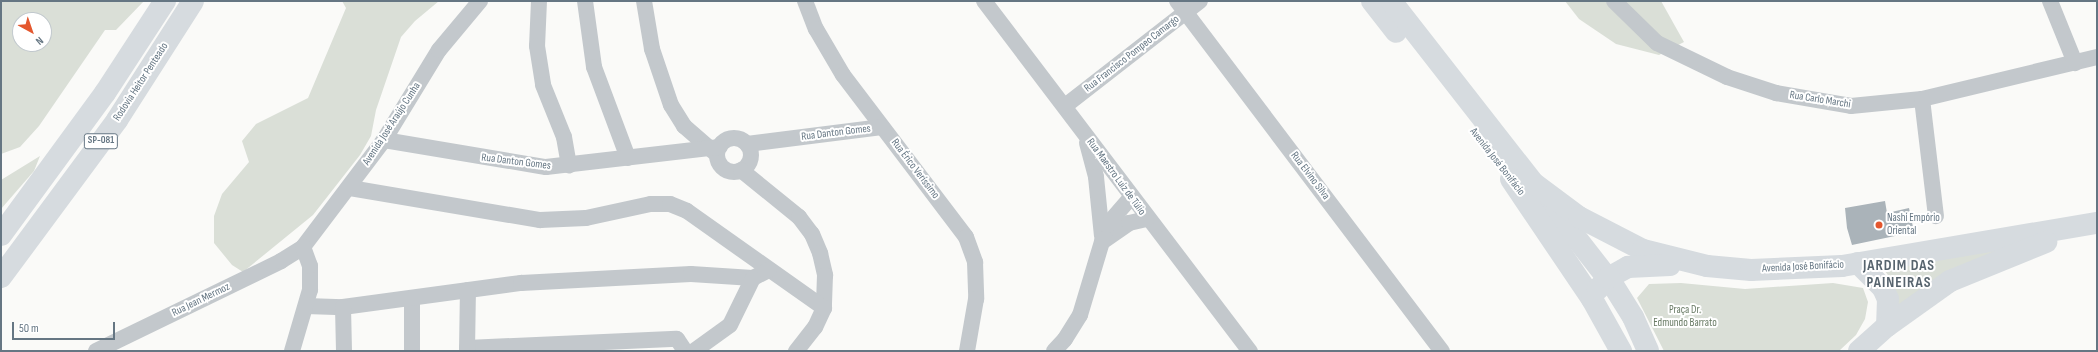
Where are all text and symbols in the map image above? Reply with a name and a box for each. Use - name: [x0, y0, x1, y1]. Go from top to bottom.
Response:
- north arrow: [12, 12, 52, 52]
- street label: Rua Francisco Pompeo Camargo: [1082, 13, 1182, 95]
- text: N: [33, 34, 46, 48]
- street label: Rodovia Heitor Penteado: [111, 40, 171, 124]
- street label: Avenida José Araújo Cunha: [360, 80, 424, 168]
- street label: Rua Carlo Marchi: [1789, 89, 1851, 111]
- street label: Rua Danton Gomes: [801, 122, 871, 144]
- street label: Avenida José Bonifácio: [1467, 126, 1527, 198]
- road number: SP-081: [83, 133, 119, 149]
- street label: Rua Érico Veríssimo: [888, 136, 942, 202]
- street label: Rua Maestro Luiz de Túlio: [1084, 136, 1148, 218]
- street label: Rua Elvino Silva: [1288, 149, 1332, 203]
- street label: Rua Danton Gomes: [481, 151, 551, 173]
- place label: Nashi Empório Oriental: [1887, 212, 1940, 238]
- marker: Nashi Empório Oriental: [1874, 220, 1884, 230]
- district label: JARDIM DAS PAINEIRAS: [1863, 256, 1935, 291]
- street label: Avenida José Bonifácio: [1762, 258, 1844, 276]
- street label: Rua Jean Mermoz: [170, 280, 232, 320]
- park label: Praça Dr. Edmundo Barrato: [1653, 304, 1717, 330]
- scale bar: [14, 314, 117, 340]
- text: 50 m: [19, 321, 39, 336]

